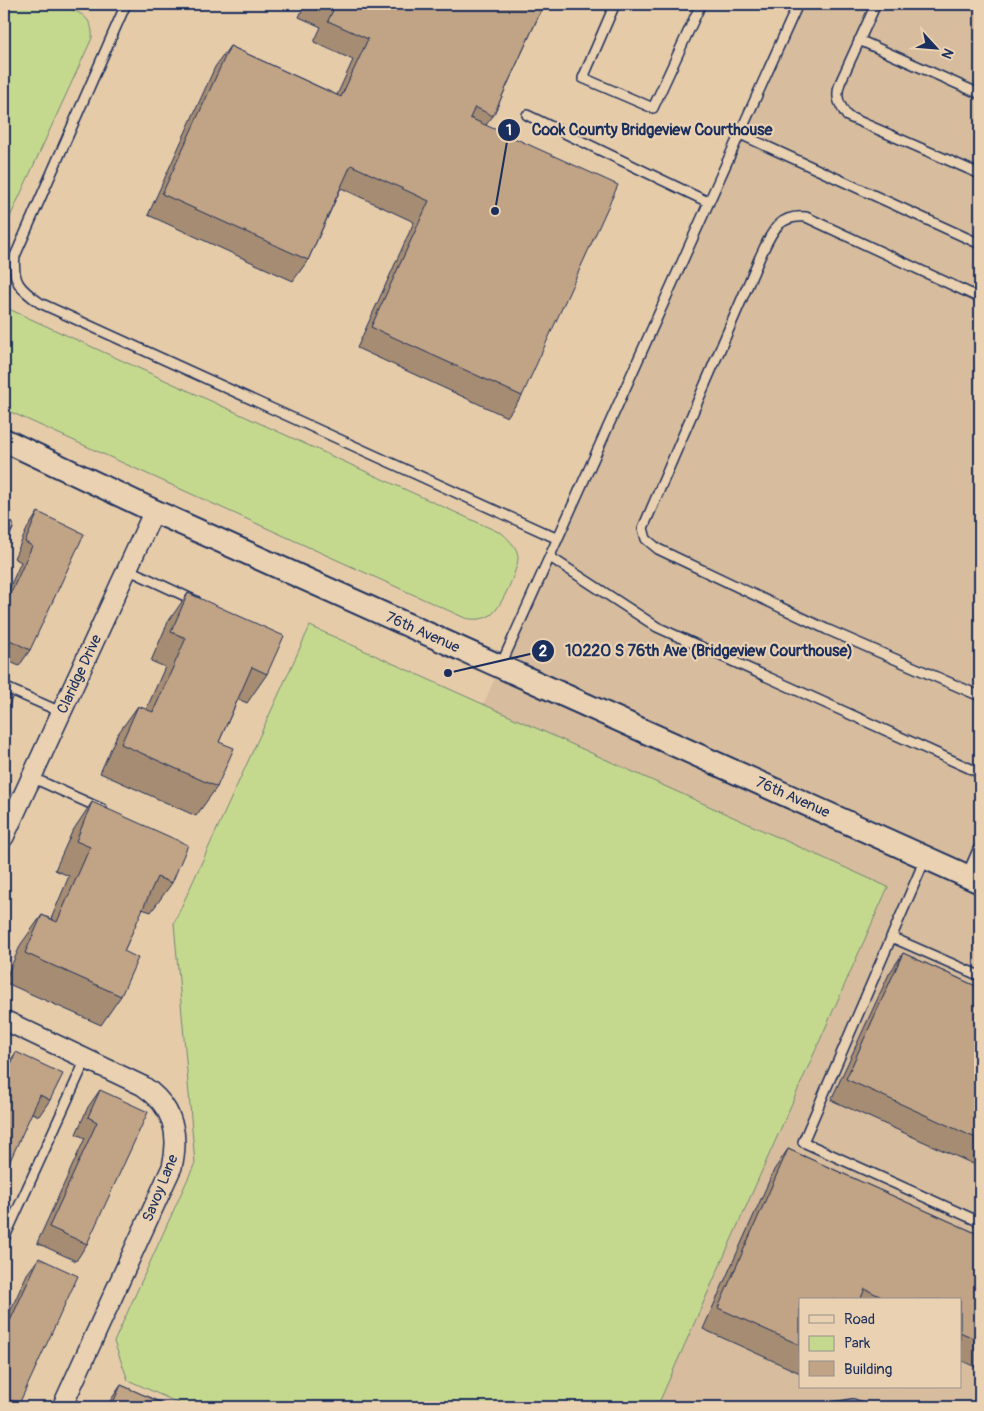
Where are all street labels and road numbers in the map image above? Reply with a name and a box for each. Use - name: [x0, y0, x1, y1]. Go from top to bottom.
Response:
- street label: 76th Avenue: [383, 608, 463, 657]
- street label: Claridge Drive: [53, 631, 106, 717]
- street label: 76th Avenue: [753, 773, 833, 822]
- street label: Savoy Lane: [138, 1151, 183, 1225]

